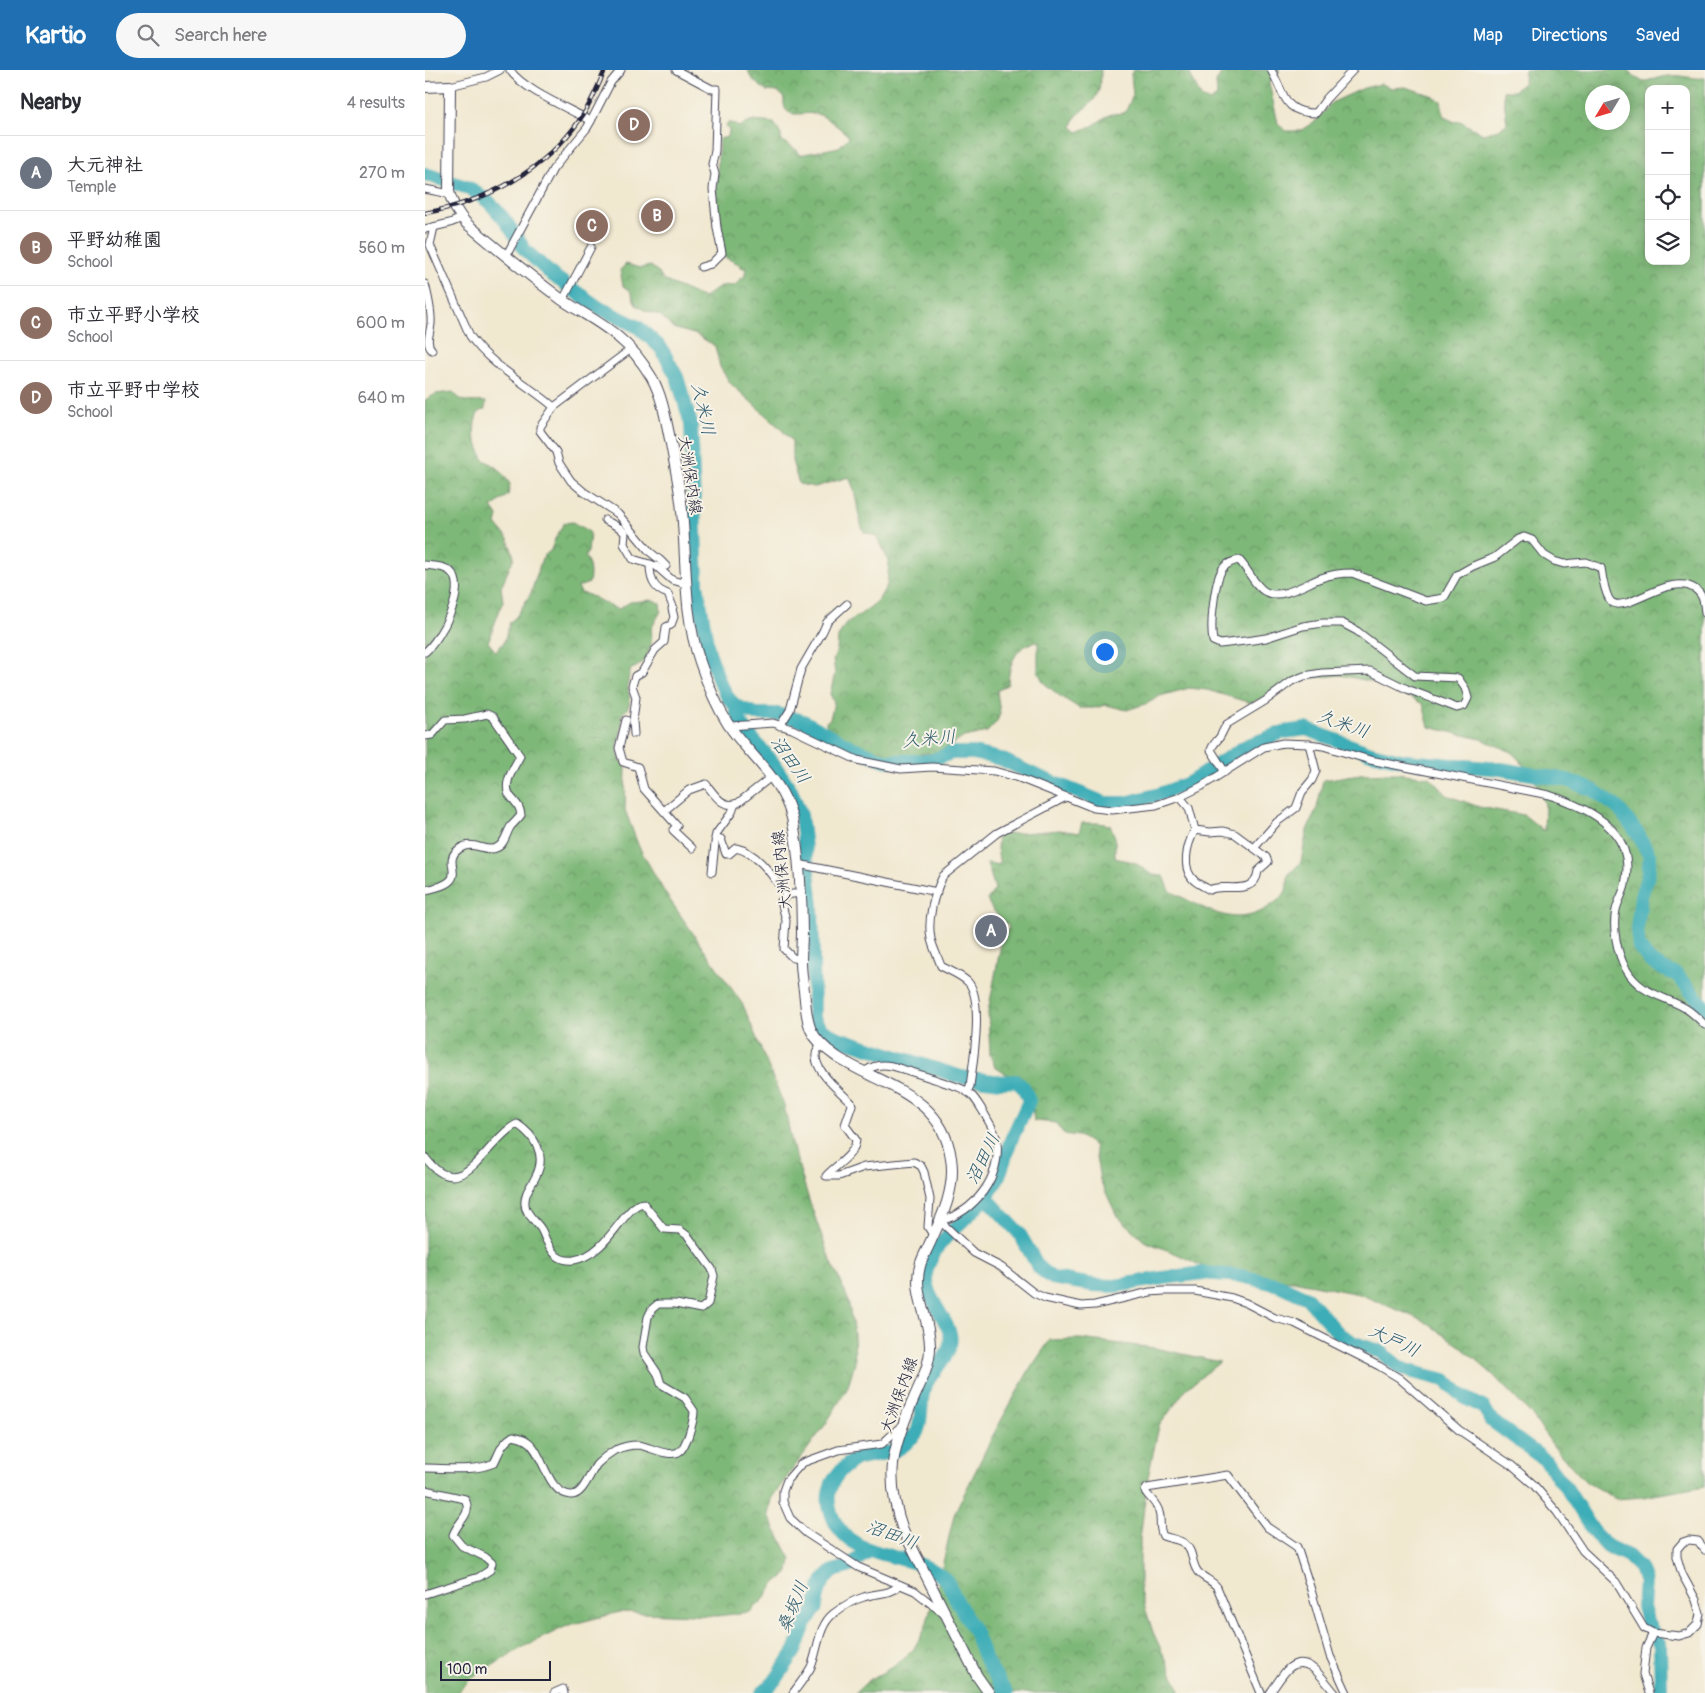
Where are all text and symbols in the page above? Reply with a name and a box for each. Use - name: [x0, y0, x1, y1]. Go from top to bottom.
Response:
- search box: [116, 13, 466, 58]
- text: Kartio: [25, 21, 86, 50]
- icon: search: [134, 21, 162, 49]
- text: Search here: [174, 23, 267, 47]
- text: Map: [1473, 24, 1503, 47]
- text: Directions: [1531, 24, 1607, 47]
- text: Saved: [1635, 24, 1680, 47]
- north arrow: [1585, 85, 1630, 130]
- map controls: [1645, 85, 1690, 265]
- button: +: [1645, 85, 1690, 130]
- text: Nearby: [20, 89, 81, 116]
- text: 4 results: [347, 93, 405, 113]
- pin: D: [618, 106, 650, 144]
- button: −: [1645, 130, 1690, 175]
- text: 大元神社: [67, 153, 143, 177]
- text: A: [31, 163, 41, 183]
- text: 270 m: [359, 163, 405, 183]
- button: locate: [1645, 175, 1690, 220]
- text: Temple: [67, 177, 116, 197]
- pin: B: [641, 197, 673, 235]
- pin: C: [576, 207, 608, 245]
- button: layers: [1645, 220, 1690, 265]
- text: 平野幼稚園: [67, 228, 162, 252]
- text: B: [31, 238, 41, 258]
- text: 560 m: [358, 238, 405, 258]
- text: School: [67, 252, 113, 272]
- text: 市立平野小学校: [67, 303, 200, 327]
- text: C: [31, 313, 41, 333]
- text: 600 m: [356, 313, 405, 333]
- text: School: [67, 327, 113, 347]
- text: 市立平野中学校: [67, 378, 200, 402]
- water label: 久米川: [686, 380, 720, 438]
- text: D: [31, 388, 41, 408]
- text: 640 m: [358, 388, 405, 408]
- text: School: [67, 402, 113, 422]
- street label: 大洲保内線: [674, 434, 706, 516]
- your location: [1092, 639, 1118, 665]
- water label: 久米川: [1314, 704, 1372, 744]
- water label: 久米川: [901, 725, 957, 753]
- water label: 沼田川: [765, 731, 815, 789]
- street label: 大洲保内線: [768, 829, 796, 911]
- pin: A: [975, 912, 1007, 950]
- water label: 沼田川: [961, 1130, 1005, 1188]
- water label: 大戸川: [1365, 1319, 1423, 1363]
- street label: 大洲保内線: [876, 1354, 922, 1436]
- water label: 沼田川: [863, 1515, 921, 1555]
- water label: 桑坂川: [772, 1578, 814, 1636]
- scale bar: [440, 1658, 551, 1681]
- text: 100 m: [447, 1661, 487, 1678]

